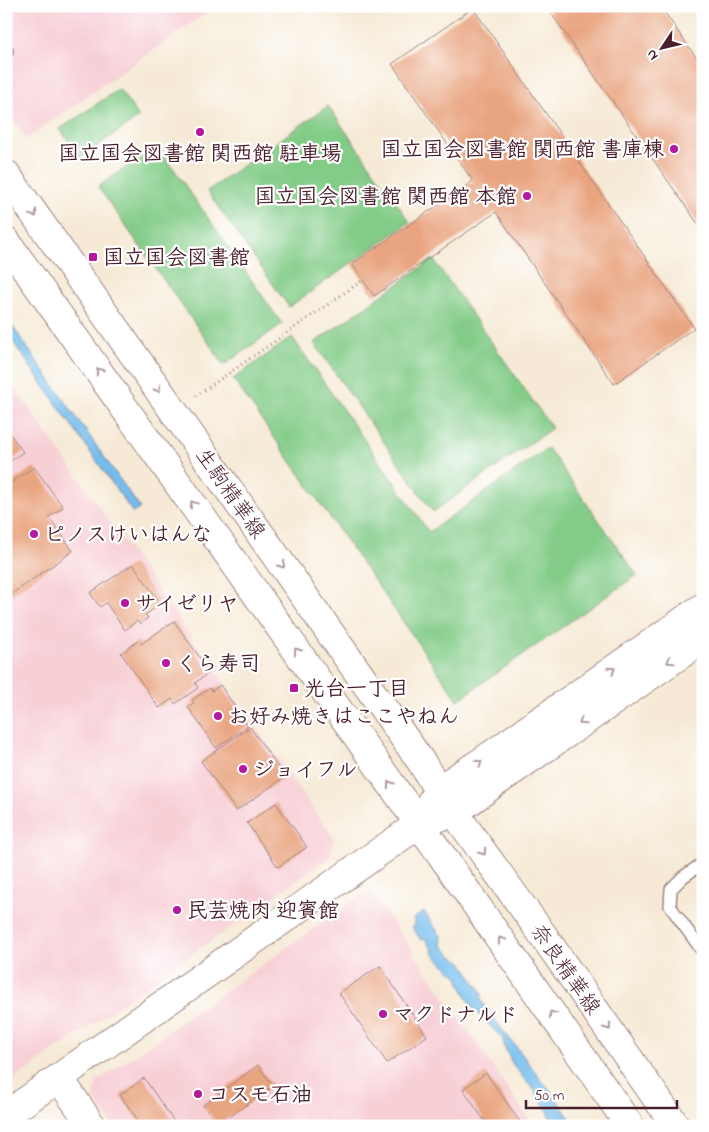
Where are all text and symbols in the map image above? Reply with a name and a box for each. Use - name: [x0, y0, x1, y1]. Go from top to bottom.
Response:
- north arrow: [636, 22, 686, 72]
- text: N: [641, 45, 664, 64]
- marker: 国立国会図書館 関西館 駐車場: [194, 126, 206, 138]
- place label: 国立国会図書館 関西館 書庫棟: [381, 136, 664, 166]
- place label: 国立国会図書館 関西館 駐車場: [58, 140, 342, 170]
- marker: 国立国会図書館 関西館 書庫棟: [668, 143, 680, 155]
- place label: 国立国会図書館 関西館 本館: [255, 183, 517, 213]
- marker: 国立国会図書館 関西館 本館: [521, 190, 533, 202]
- one-way arrow: [28, 208, 37, 218]
- place label: 国立国会図書館: [103, 244, 250, 274]
- marker: 国立国会図書館: [87, 251, 99, 263]
- one-way arrow: [96, 368, 105, 377]
- one-way arrow: [152, 384, 161, 393]
- street label: 生駒精華線: [187, 443, 272, 546]
- one-way arrow: [190, 500, 199, 510]
- place label: ピノスけいはんな: [44, 521, 212, 551]
- marker: ピノスけいはんな: [28, 528, 40, 540]
- one-way arrow: [276, 559, 285, 569]
- place label: サイゼリヤ: [135, 590, 239, 620]
- marker: サイゼリヤ: [119, 597, 131, 609]
- one-way arrow: [294, 647, 303, 657]
- place label: くら寿司: [176, 650, 260, 680]
- one-way arrow: [666, 655, 675, 664]
- marker: くら寿司: [160, 657, 172, 669]
- one-way arrow: [607, 667, 616, 676]
- place label: 光台一丁目: [304, 675, 409, 705]
- marker: 光台一丁目: [288, 682, 300, 694]
- place label: お好み焼きはここやねん: [228, 703, 459, 733]
- marker: お好み焼きはここやねん: [212, 710, 224, 722]
- one-way arrow: [578, 716, 588, 725]
- place label: ジョイフル: [253, 756, 358, 786]
- one-way arrow: [473, 760, 483, 769]
- marker: ジョイフル: [237, 763, 249, 775]
- one-way arrow: [387, 780, 396, 790]
- one-way arrow: [478, 846, 486, 855]
- place label: 民芸焼肉 迎賓館: [187, 897, 339, 927]
- marker: 民芸焼肉 迎賓館: [171, 904, 183, 916]
- street label: 奈良精華線: [522, 919, 607, 1022]
- one-way arrow: [498, 936, 507, 946]
- place label: マクドナルド: [393, 1001, 518, 1031]
- marker: マクドナルド: [377, 1008, 389, 1020]
- one-way arrow: [549, 1010, 558, 1020]
- one-way arrow: [602, 1022, 611, 1031]
- scale bar: [526, 1077, 678, 1109]
- place label: コスモ石油: [208, 1081, 312, 1111]
- text: 50 m: [534, 1085, 565, 1107]
- marker: コスモ石油: [192, 1088, 204, 1100]

